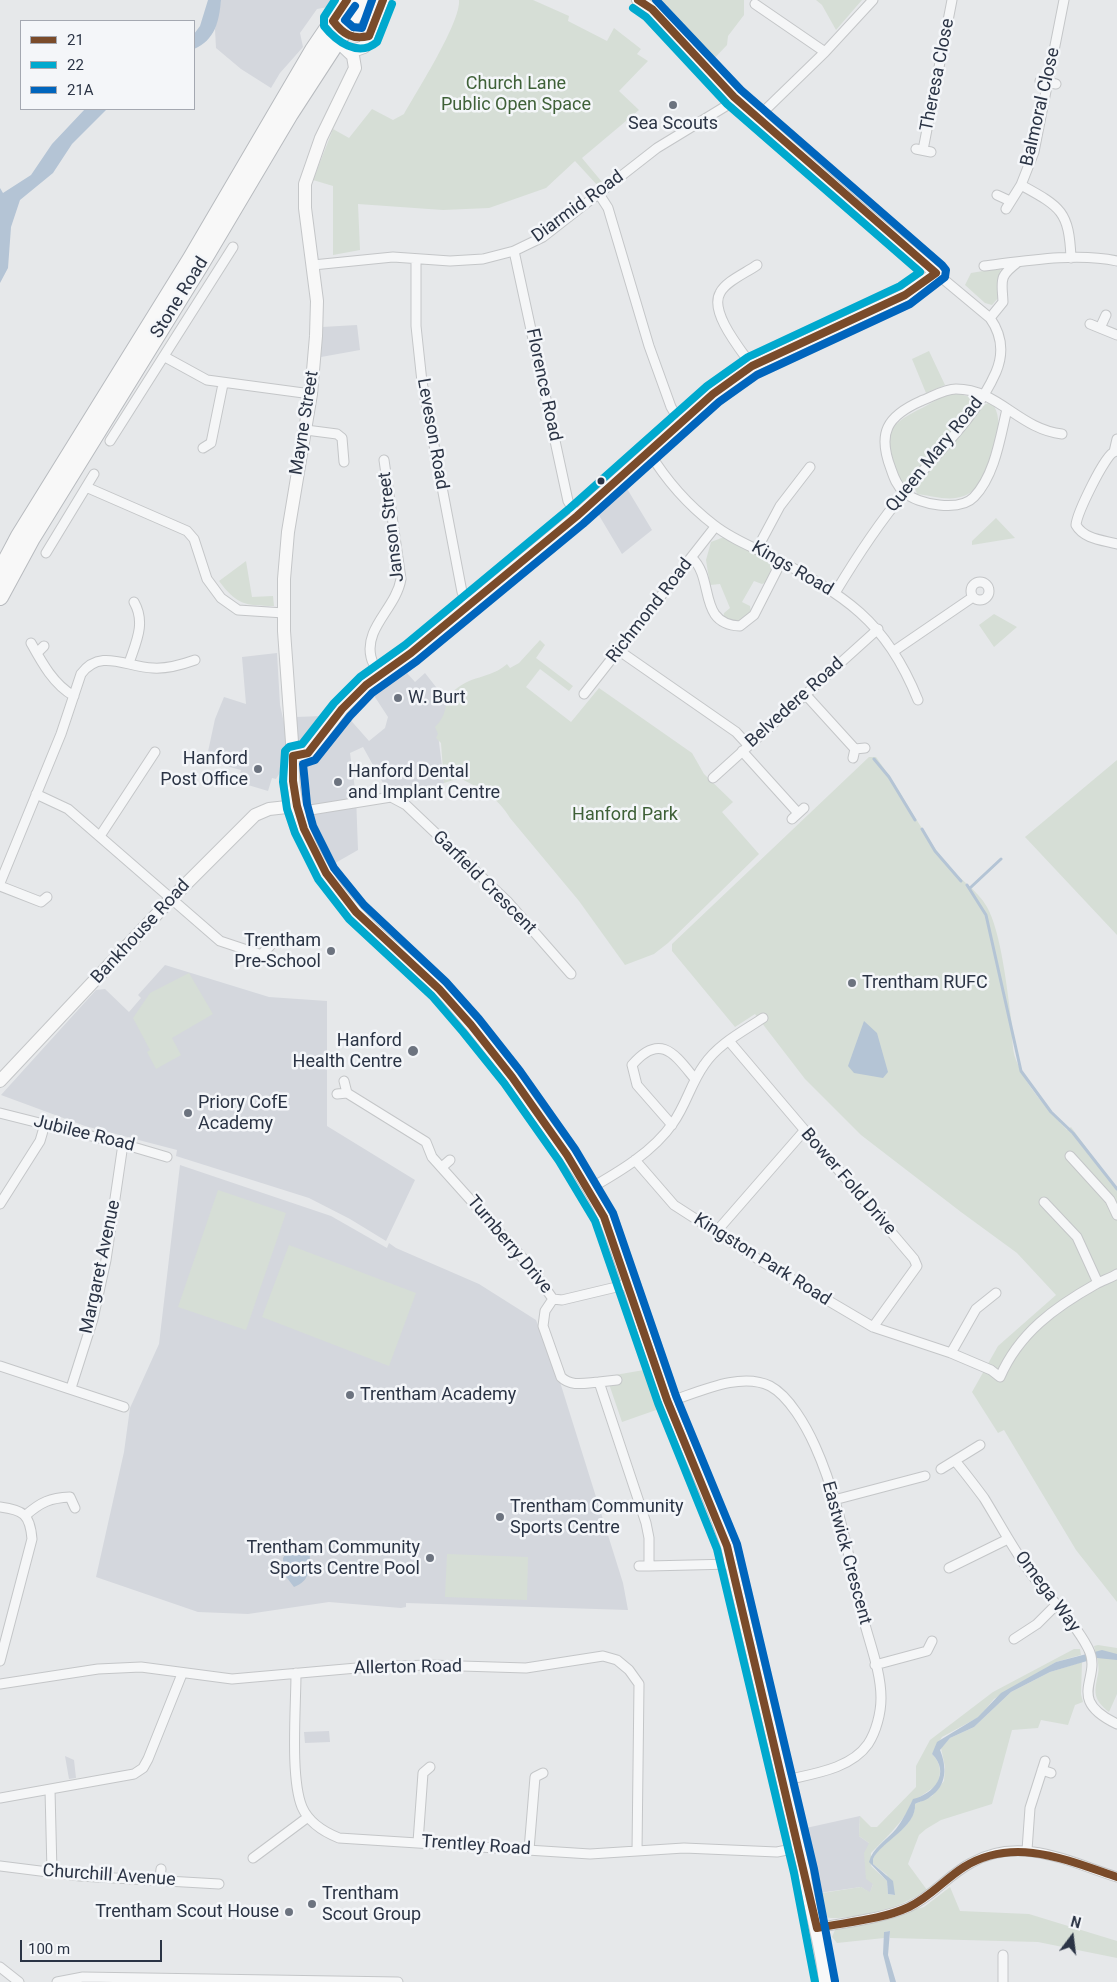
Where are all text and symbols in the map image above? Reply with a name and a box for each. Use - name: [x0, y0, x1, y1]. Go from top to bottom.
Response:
- street label: Theresa Close: [916, 17, 960, 133]
- legend: [20, 20, 195, 110]
- text: 21: [67, 31, 84, 49]
- street label: Balmoral Close: [1017, 46, 1065, 168]
- text: 22: [67, 56, 84, 74]
- park label: Church Lane Public Open Space: [441, 73, 591, 116]
- text: 21A: [67, 81, 94, 99]
- marker: Sea Scouts: [667, 99, 679, 111]
- place label: Sea Scouts: [628, 113, 718, 135]
- street label: Diarmid Road: [528, 166, 628, 248]
- street label: Stone Road: [146, 253, 214, 343]
- street label: Florence Road: [521, 327, 565, 443]
- street label: Mayne Street: [286, 369, 324, 477]
- street label: Leveson Road: [412, 377, 452, 491]
- street label: Queen Mary Road: [882, 393, 988, 517]
- street label: Janson Street: [375, 471, 409, 583]
- unlabelled marker: [596, 476, 606, 486]
- street label: Kings Road: [747, 537, 837, 601]
- street label: Richmond Road: [602, 554, 698, 668]
- street label: Belvedere Road: [742, 653, 848, 753]
- place label: W. Burt: [408, 687, 466, 709]
- marker: W. Burt: [392, 692, 404, 704]
- place label: Hanford Post Office: [160, 748, 248, 791]
- place label: Hanford Dental and Implant Centre: [348, 761, 500, 804]
- marker: Hanford Post Office: [252, 763, 264, 775]
- marker: Hanford Dental and Implant Centre: [332, 776, 344, 788]
- park label: Hanford Park: [572, 804, 678, 826]
- street label: Garfield Crescent: [428, 827, 540, 939]
- street label: Bankhouse Road: [87, 875, 195, 989]
- place label: Trentham Pre-School: [234, 930, 321, 972]
- marker: Trentham Pre-School: [325, 945, 337, 957]
- place label: Trentham RUFC: [862, 972, 988, 994]
- marker: Trentham RUFC: [846, 977, 858, 989]
- place label: Hanford Health Centre: [293, 1030, 402, 1072]
- marker: Hanford Health Centre: [406, 1044, 420, 1058]
- place label: Priory CofE Academy: [198, 1092, 288, 1134]
- marker: Priory CofE Academy: [182, 1107, 194, 1119]
- street label: Jubilee Road: [31, 1111, 137, 1157]
- street label: Bower Fold Drive: [796, 1124, 900, 1240]
- street label: Turnberry Drive: [462, 1192, 556, 1298]
- street label: Margaret Avenue: [76, 1198, 126, 1336]
- street label: Kingston Park Road: [690, 1209, 834, 1311]
- place label: Trentham Academy: [360, 1384, 516, 1406]
- marker: Trentham Academy: [344, 1389, 356, 1401]
- street label: Eastwick Crescent: [816, 1479, 876, 1627]
- place label: Trentham Community Sports Centre: [510, 1496, 684, 1538]
- marker: Trentham Community Sports Centre: [494, 1511, 506, 1523]
- place label: Trentham Community Sports Centre Pool: [246, 1537, 420, 1580]
- street label: Omega Way: [1010, 1547, 1084, 1637]
- marker: Trentham Community Sports Centre Pool: [424, 1552, 436, 1564]
- street label: Allerton Road: [354, 1656, 462, 1680]
- street label: Trentley Road: [421, 1831, 531, 1861]
- street label: Churchill Avenue: [42, 1861, 176, 1891]
- place label: Trentham Scout Group: [322, 1883, 421, 1926]
- marker: Trentham Scout Group: [306, 1898, 318, 1910]
- place label: Trentham Scout House: [95, 1901, 279, 1923]
- marker: Trentham Scout House: [283, 1906, 295, 1918]
- north arrow: [1047, 1912, 1097, 1962]
- text: N: [1069, 1914, 1083, 1932]
- scale bar: [22, 1930, 165, 1962]
- text: 100 m: [28, 1940, 70, 1958]

